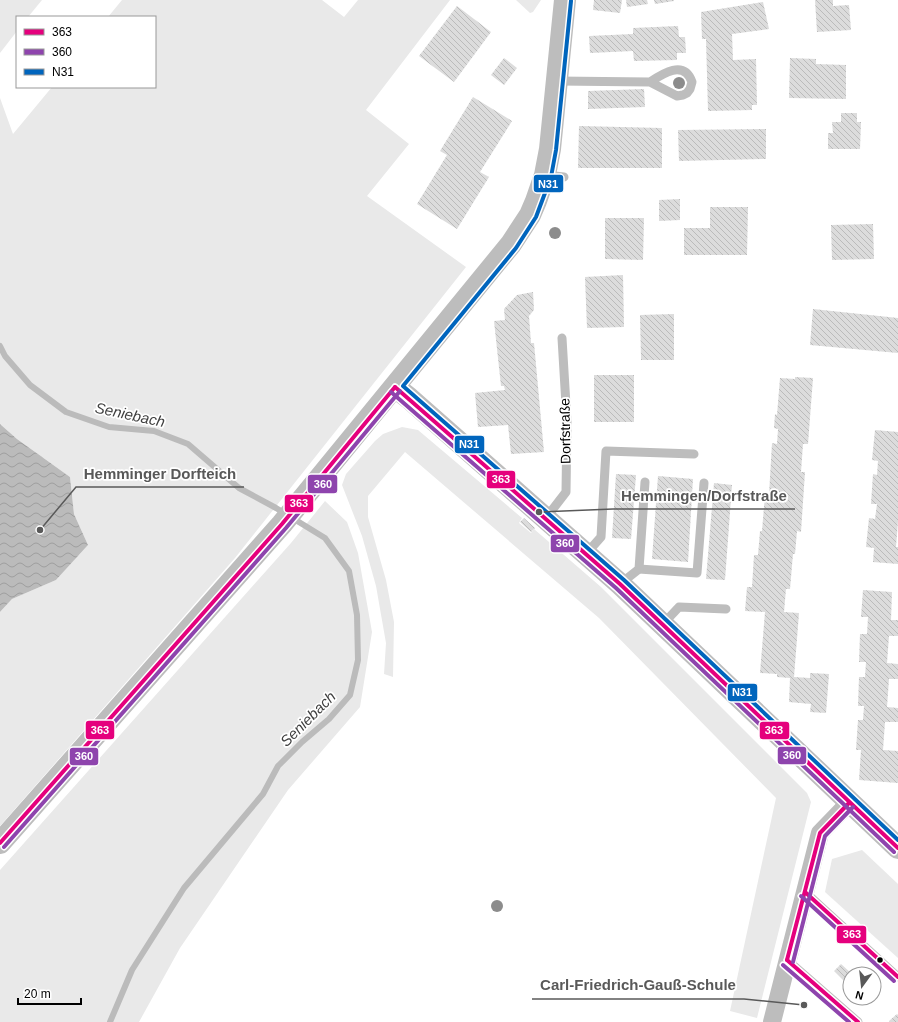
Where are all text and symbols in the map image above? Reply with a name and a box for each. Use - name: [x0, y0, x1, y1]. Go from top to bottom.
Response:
- legend: [16, 16, 156, 88]
- text: 363: [52, 25, 72, 39]
- text: 360: [52, 45, 72, 59]
- text: N31: [52, 65, 74, 79]
- line badge: N31: [533, 174, 564, 193]
- text: N31: [538, 178, 558, 190]
- street label: Dorfstraße: [556, 398, 574, 464]
- water label: Seniebach: [94, 399, 167, 430]
- line badge: N31: [454, 435, 485, 454]
- text: N31: [459, 438, 479, 450]
- callout: Hemminger Dorfteich: [76, 460, 244, 487]
- text: Hemminger Dorfteich: [84, 465, 236, 482]
- line badge: 363: [486, 470, 516, 489]
- text: 363: [492, 473, 510, 485]
- line badge: 360: [307, 474, 338, 494]
- text: 360: [314, 478, 332, 490]
- callout: Hemmingen/Dorfstraße: [613, 482, 795, 509]
- text: Hemmingen/Dorfstraße: [621, 487, 787, 504]
- line badge: 363: [284, 494, 314, 513]
- text: 363: [290, 497, 308, 509]
- line badge: 360: [550, 534, 580, 553]
- text: 360: [556, 537, 574, 549]
- line badge: N31: [727, 683, 758, 702]
- text: N31: [732, 686, 752, 698]
- water label: Seniebach: [277, 688, 339, 750]
- line badge: 363: [85, 720, 115, 740]
- line badge: 363: [759, 721, 790, 740]
- text: 363: [91, 724, 109, 736]
- text: 363: [765, 724, 783, 736]
- line badge: 360: [777, 746, 807, 765]
- line badge: 360: [69, 747, 99, 766]
- text: 360: [783, 749, 801, 761]
- text: 360: [75, 750, 93, 762]
- line badge: 363: [836, 925, 867, 944]
- text: 363: [843, 928, 861, 940]
- unlabelled marker: [875, 955, 885, 965]
- north arrow: [842, 966, 882, 1006]
- callout: Carl-Friedrich-Gauß-Schule: [532, 972, 744, 999]
- text: Carl-Friedrich-Gauß-Schule: [540, 976, 736, 993]
- scale bar: [18, 980, 81, 1006]
- text: 20 m: [24, 987, 51, 1001]
- text: N: [854, 989, 865, 1002]

